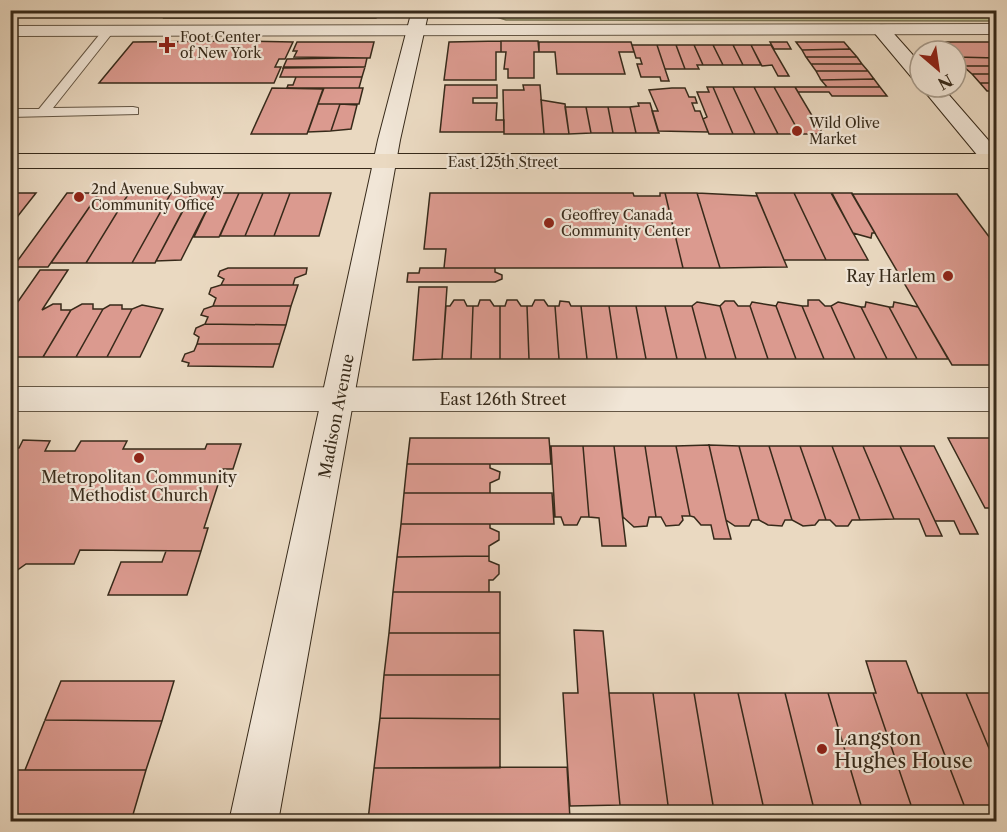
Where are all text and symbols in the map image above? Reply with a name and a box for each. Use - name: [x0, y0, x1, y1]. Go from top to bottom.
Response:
- place label: Foot Center of New York: [180, 28, 262, 62]
- marker: Foot Center of New York: [158, 36, 176, 54]
- north arrow: [908, 39, 968, 99]
- text: N: [934, 70, 956, 94]
- place label: Wild Olive Market: [808, 114, 880, 148]
- marker: Wild Olive Market: [790, 124, 804, 138]
- street label: East 125th Street: [448, 153, 558, 171]
- place label: 2nd Avenue Subway Community Office: [91, 180, 224, 214]
- marker: 2nd Avenue Subway Community Office: [72, 190, 86, 204]
- place label: Geoffrey Canada Community Center: [561, 206, 690, 240]
- marker: Geoffrey Canada Community Center: [542, 216, 556, 230]
- place label: Ray Harlem: [846, 266, 936, 286]
- marker: Ray Harlem: [941, 269, 955, 283]
- street label: Madison Avenue: [314, 352, 358, 480]
- street label: East 126th Street: [440, 389, 567, 409]
- marker: Metropolitan Community Methodist Church: [132, 451, 146, 465]
- place label: Metropolitan Community Methodist Church: [41, 467, 238, 505]
- place label: Langston Hughes House: [834, 726, 973, 773]
- marker: Langston Hughes House: [815, 742, 829, 756]

